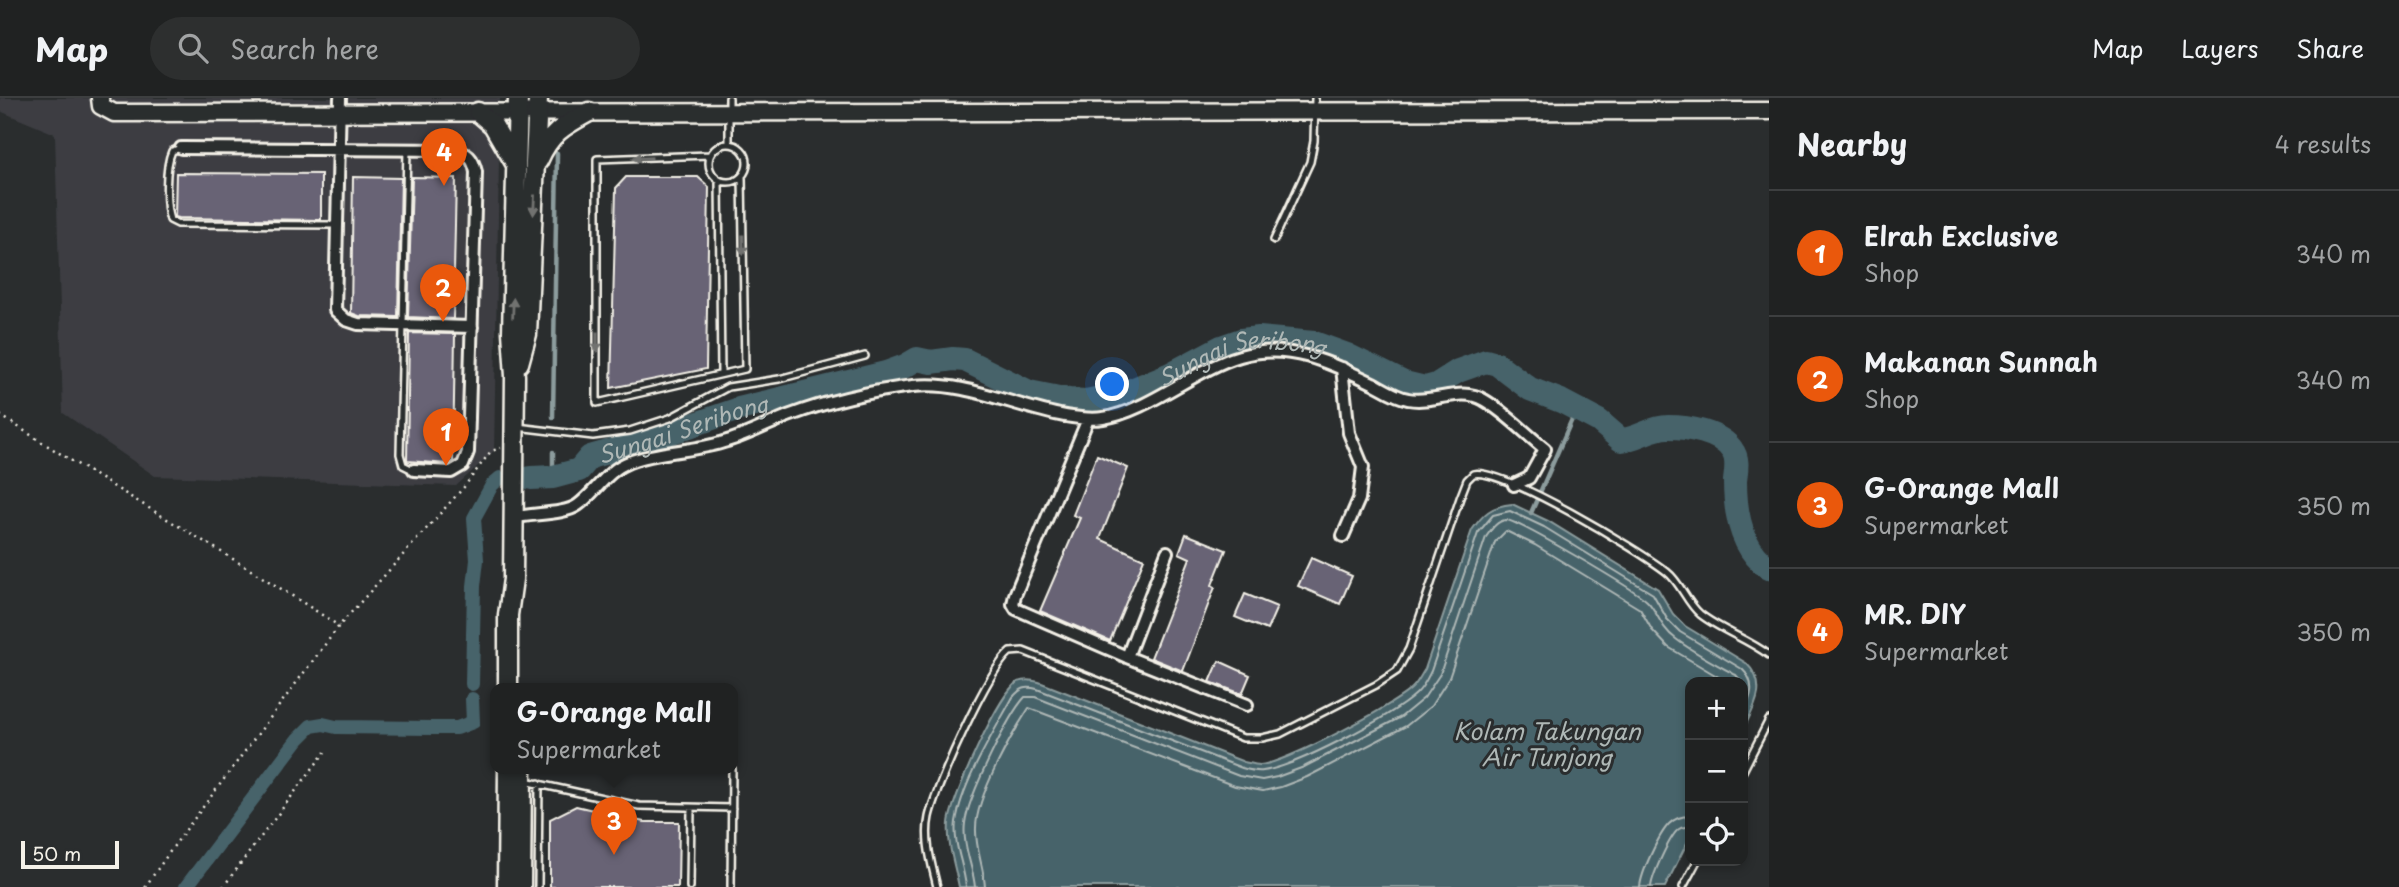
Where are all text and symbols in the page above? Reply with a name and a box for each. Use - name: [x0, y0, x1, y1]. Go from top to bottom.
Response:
- search box: [150, 17, 640, 80]
- text: Map: [35, 23, 108, 73]
- icon: search: [174, 29, 212, 67]
- text: Search here: [230, 29, 379, 68]
- text: Map: [2092, 30, 2143, 66]
- text: Layers: [2181, 30, 2258, 66]
- text: Share: [2296, 30, 2364, 66]
- text: Nearby: [1797, 121, 1907, 166]
- text: 4 results: [2275, 126, 2371, 161]
- pin: 4: [421, 128, 467, 186]
- one-way arrow: [631, 152, 653, 163]
- one-way arrow: [528, 194, 539, 216]
- text: Elrah Exclusive: [1864, 216, 2058, 255]
- one-way arrow: [737, 234, 749, 256]
- text: 1: [1815, 236, 1826, 271]
- text: 340 m: [2296, 236, 2371, 271]
- text: Shop: [1864, 255, 1919, 290]
- pin: 2: [420, 264, 466, 322]
- one-way arrow: [507, 297, 518, 319]
- water label: Sungai Seribong: [1152, 320, 1333, 395]
- one-way arrow: [591, 331, 603, 353]
- text: Makanan Sunnah: [1864, 342, 2098, 381]
- text: 2: [1812, 362, 1828, 397]
- text: 340 m: [2296, 362, 2371, 397]
- your location: [1095, 367, 1129, 401]
- text: Shop: [1864, 381, 1919, 416]
- water label: Sungai Seribong: [593, 385, 772, 472]
- pin: 1: [423, 408, 469, 466]
- text: G-Orange Mall: [1864, 468, 2059, 507]
- text: 3: [1812, 488, 1828, 523]
- text: 350 m: [2296, 488, 2371, 523]
- text: Supermarket: [1864, 507, 2008, 542]
- text: MR. DIY: [1864, 594, 1966, 633]
- text: 4: [1812, 614, 1828, 649]
- text: 350 m: [2296, 614, 2371, 649]
- text: Supermarket: [1864, 633, 2008, 668]
- map controls: [1685, 677, 1748, 866]
- button: +: [1685, 677, 1748, 740]
- popup: [490, 683, 738, 774]
- text: G-Orange Mall: [517, 692, 711, 731]
- water label: Kolam Takungan Air Tunjong: [1453, 713, 1642, 774]
- text: Supermarket: [517, 731, 661, 766]
- button: −: [1685, 740, 1748, 803]
- pin: 3: [591, 797, 637, 855]
- button: locate: [1685, 803, 1748, 866]
- scale bar: [21, 838, 119, 870]
- text: 50 m: [32, 839, 81, 867]

